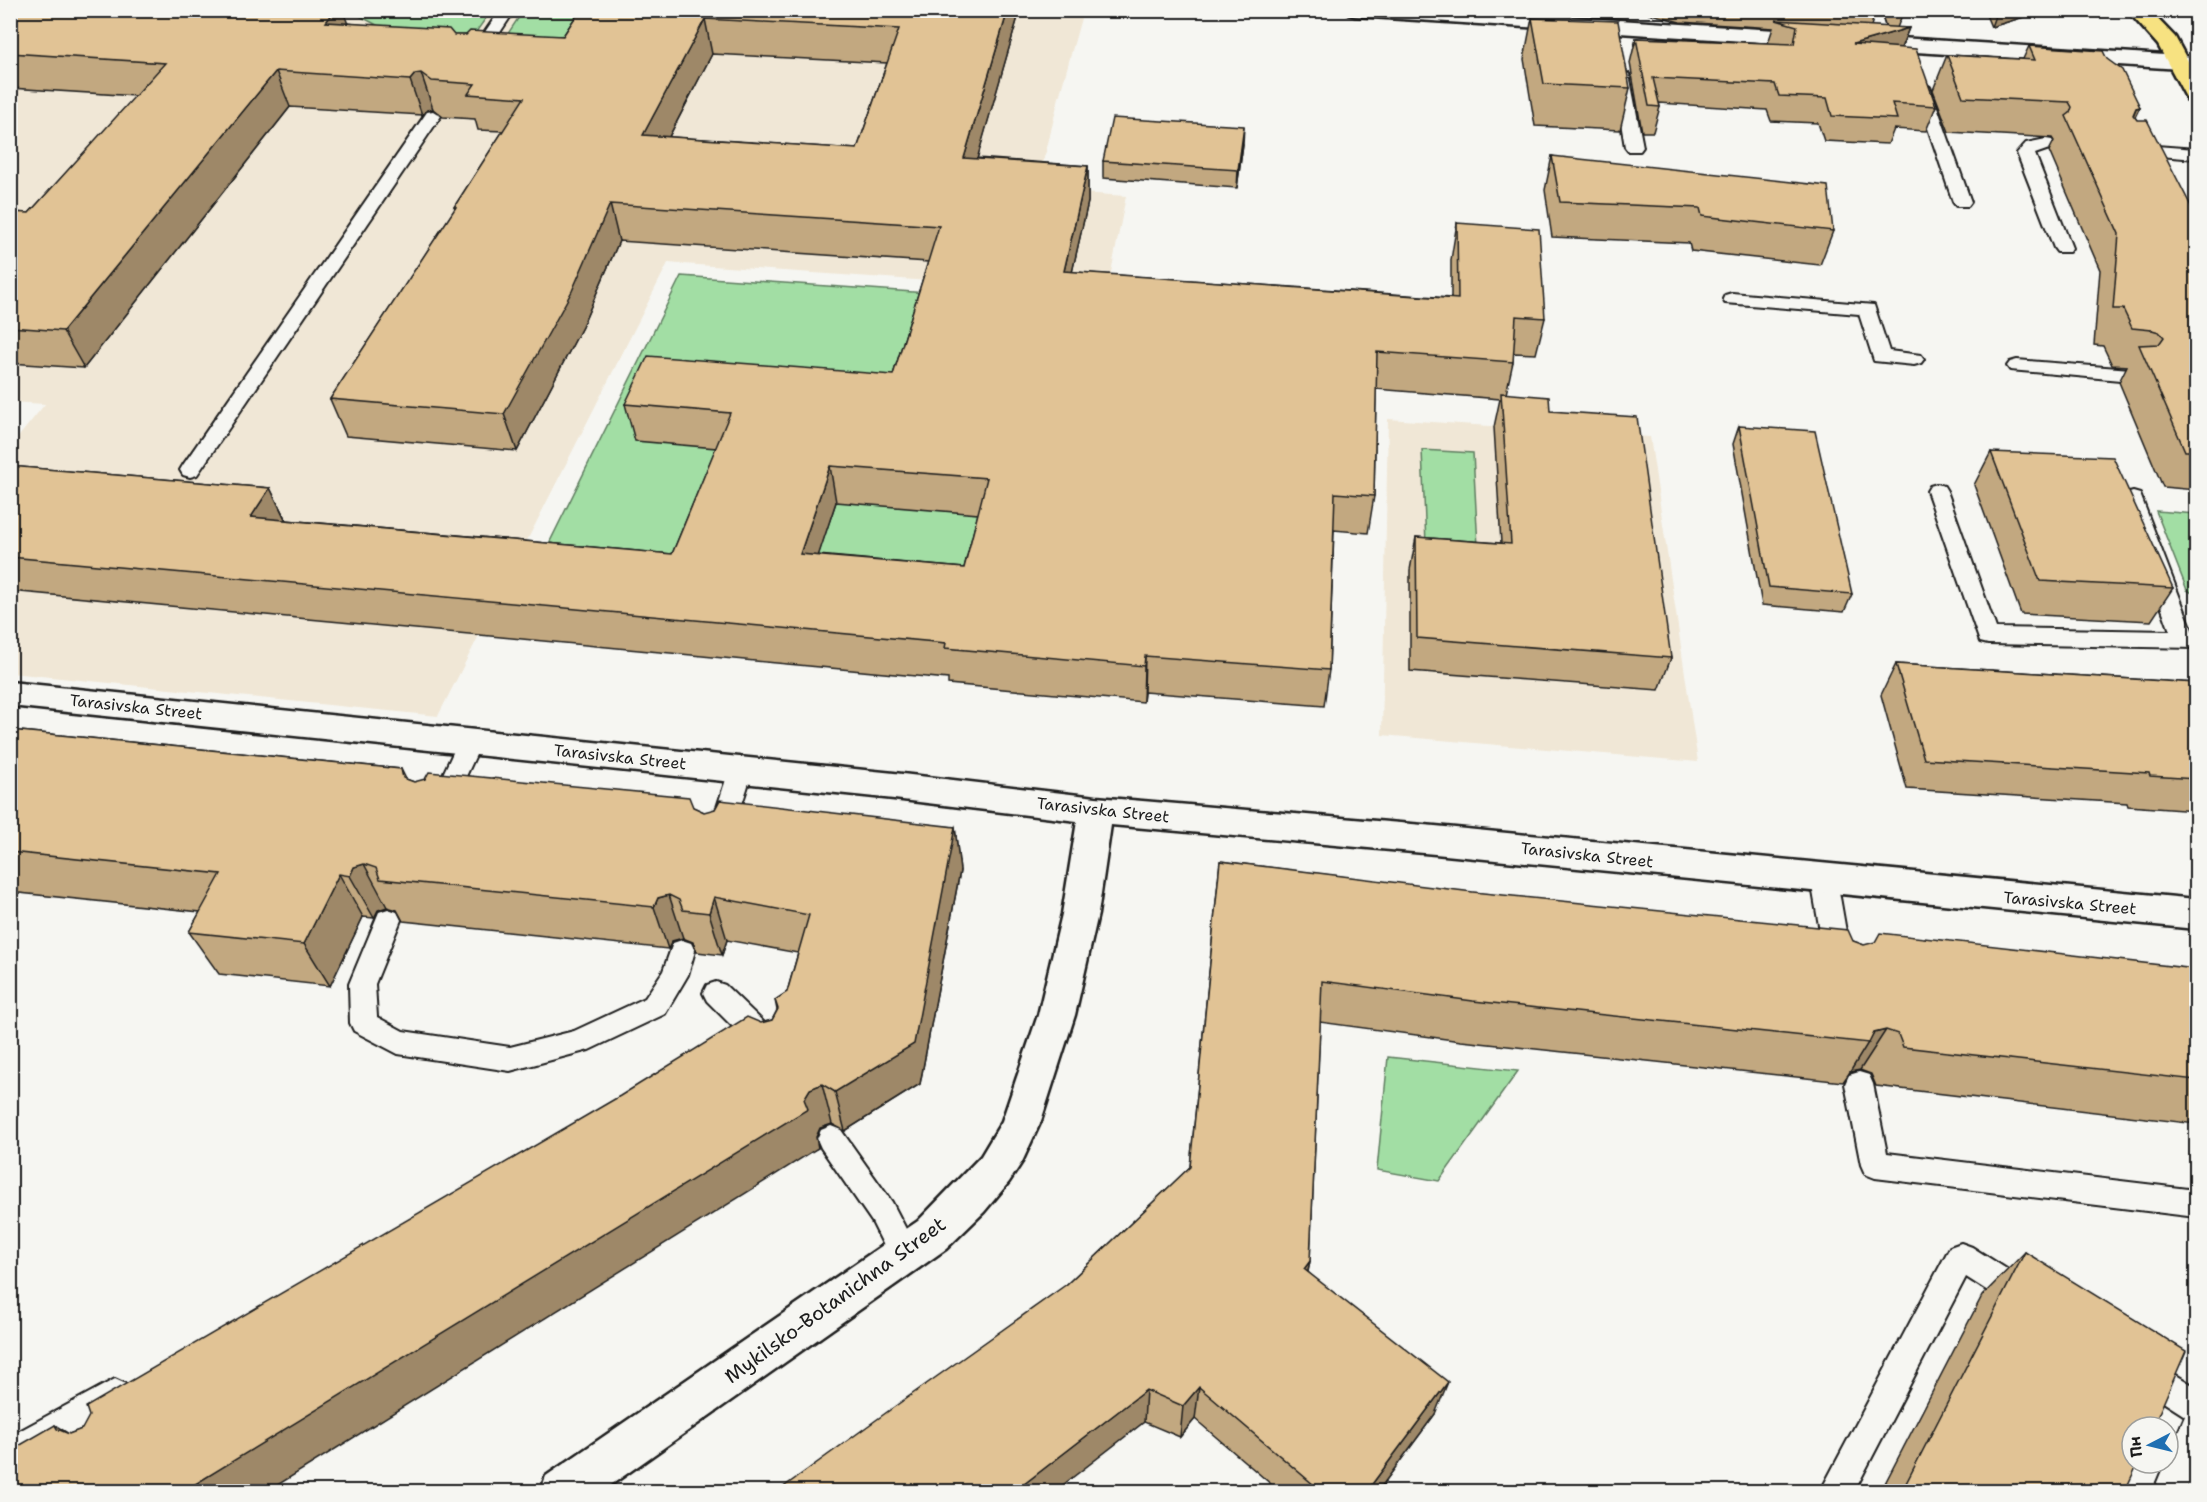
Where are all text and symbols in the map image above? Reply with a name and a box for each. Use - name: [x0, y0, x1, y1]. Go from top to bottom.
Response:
- street label: Tarasivska Street: [69, 690, 203, 724]
- street label: Tarasivska Street: [553, 740, 687, 774]
- street label: Tarasivska Street: [1036, 793, 1170, 827]
- street label: Tarasivska Street: [1520, 838, 1654, 872]
- street label: Tarasivska Street: [2003, 887, 2137, 919]
- street label: Mykilsko-Botanichna Street: [719, 1211, 951, 1389]
- north arrow: [2120, 1415, 2180, 1475]
- text: Пн: [2124, 1435, 2147, 1459]

